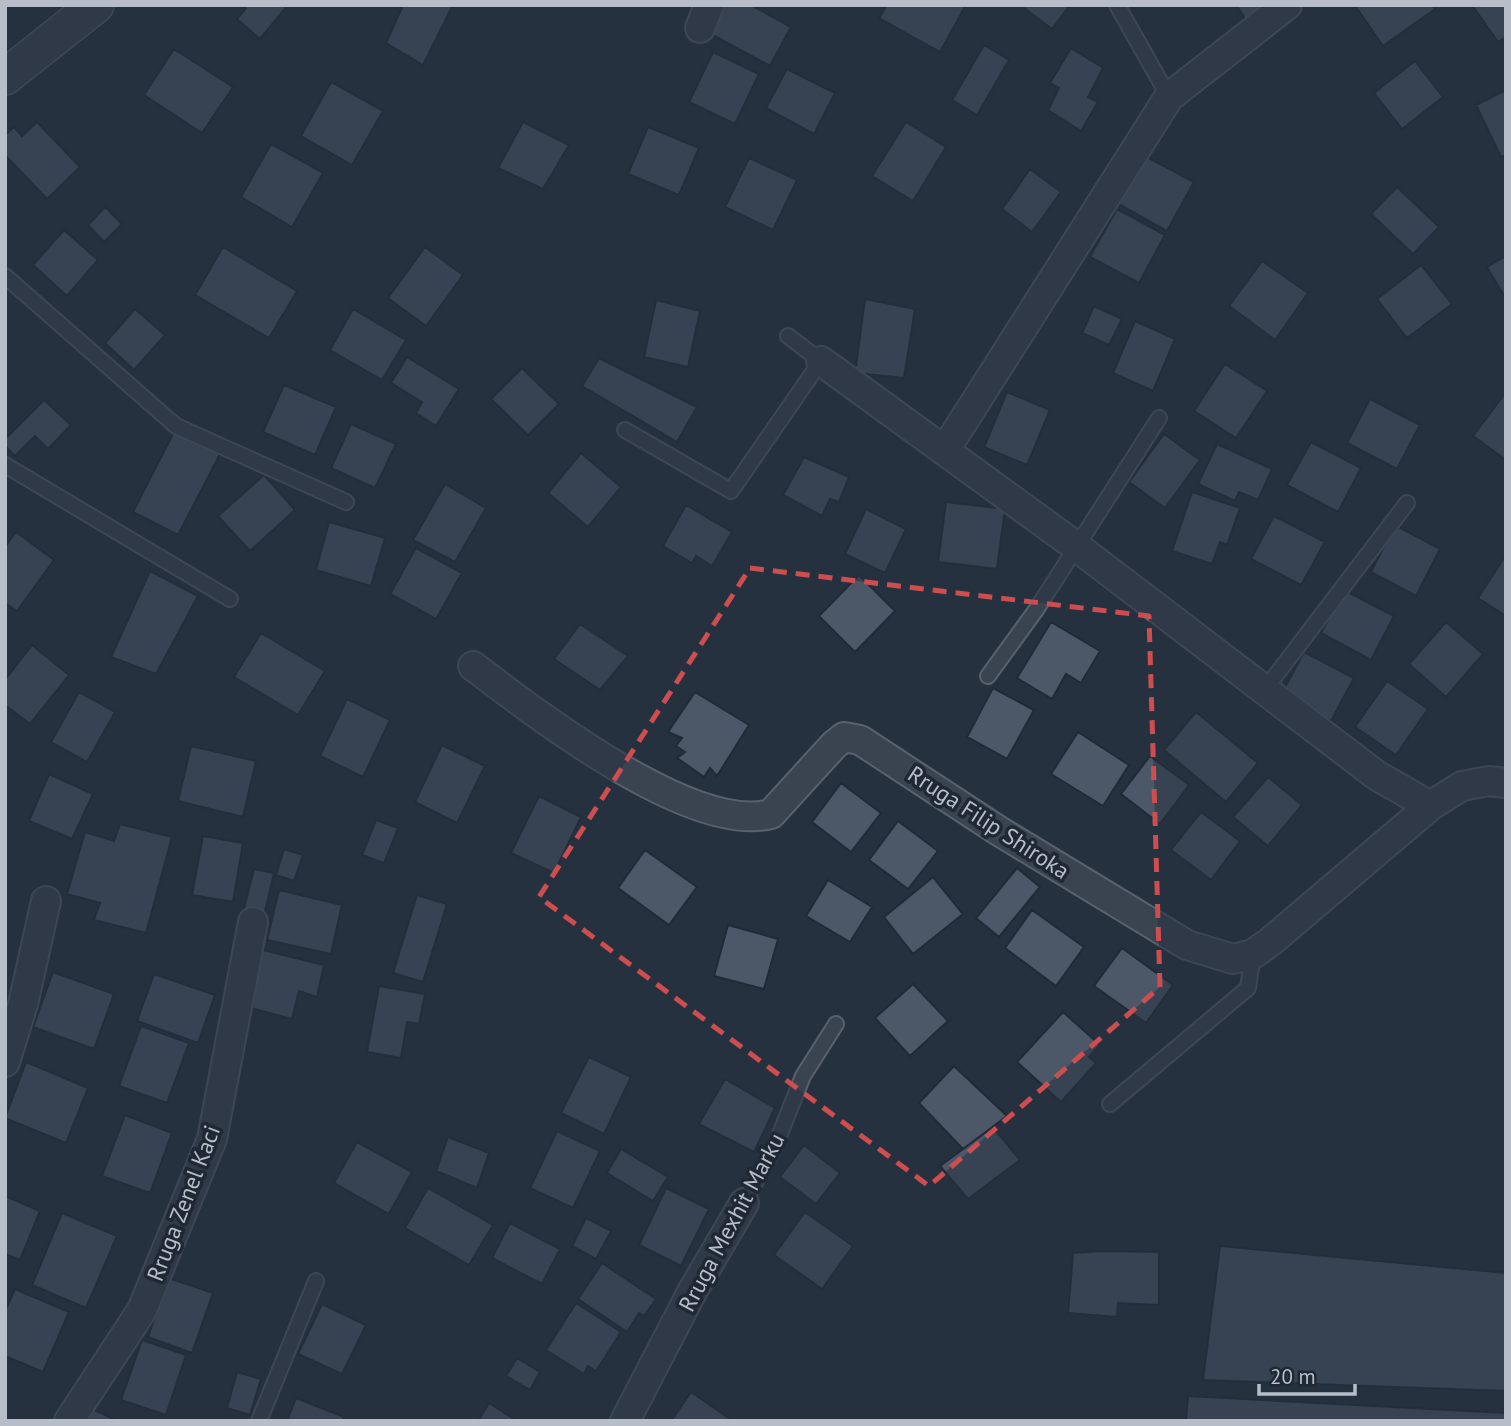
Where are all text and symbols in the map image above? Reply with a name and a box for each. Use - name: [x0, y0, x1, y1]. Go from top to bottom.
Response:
- street label: Rruga Filip Shiroka: [903, 759, 1075, 885]
- street label: Rruga Zenel Kaci: [140, 1121, 226, 1285]
- street label: Rruga Mexhit Marku: [672, 1128, 790, 1316]
- scale bar: [1259, 1352, 1355, 1396]
- text: 20 m: [1270, 1363, 1316, 1390]

